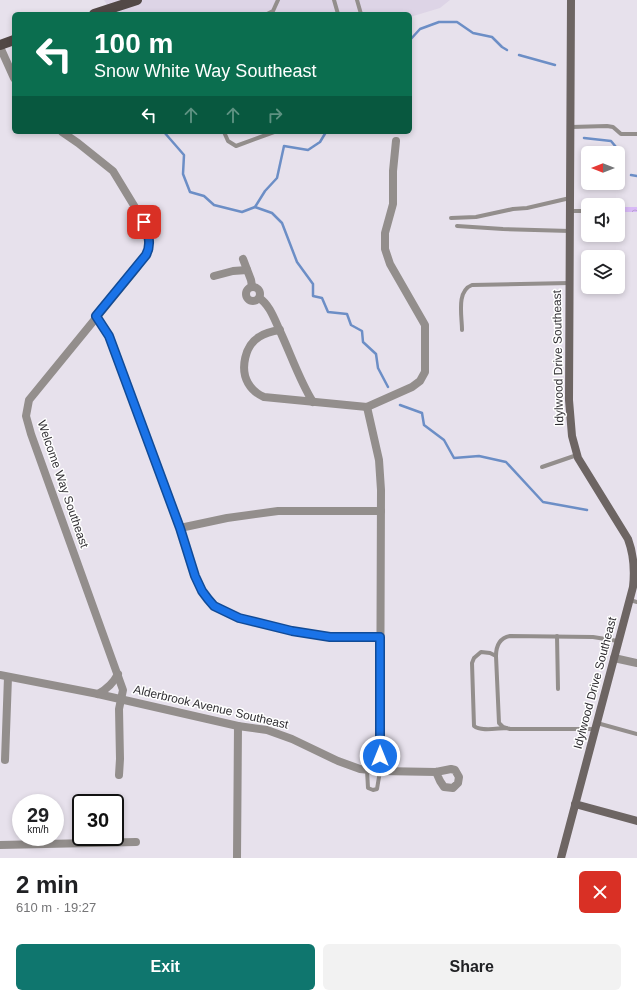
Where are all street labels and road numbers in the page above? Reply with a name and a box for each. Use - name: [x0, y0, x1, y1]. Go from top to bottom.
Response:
- street label: Idylwood Drive Southeast: [550, 289, 566, 426]
- street label: Welcome Way Southeast: [35, 418, 92, 550]
- street label: Idylwood Drive Southeast: [571, 615, 620, 751]
- street label: Alderbrook Avenue Southeast: [132, 682, 290, 732]

